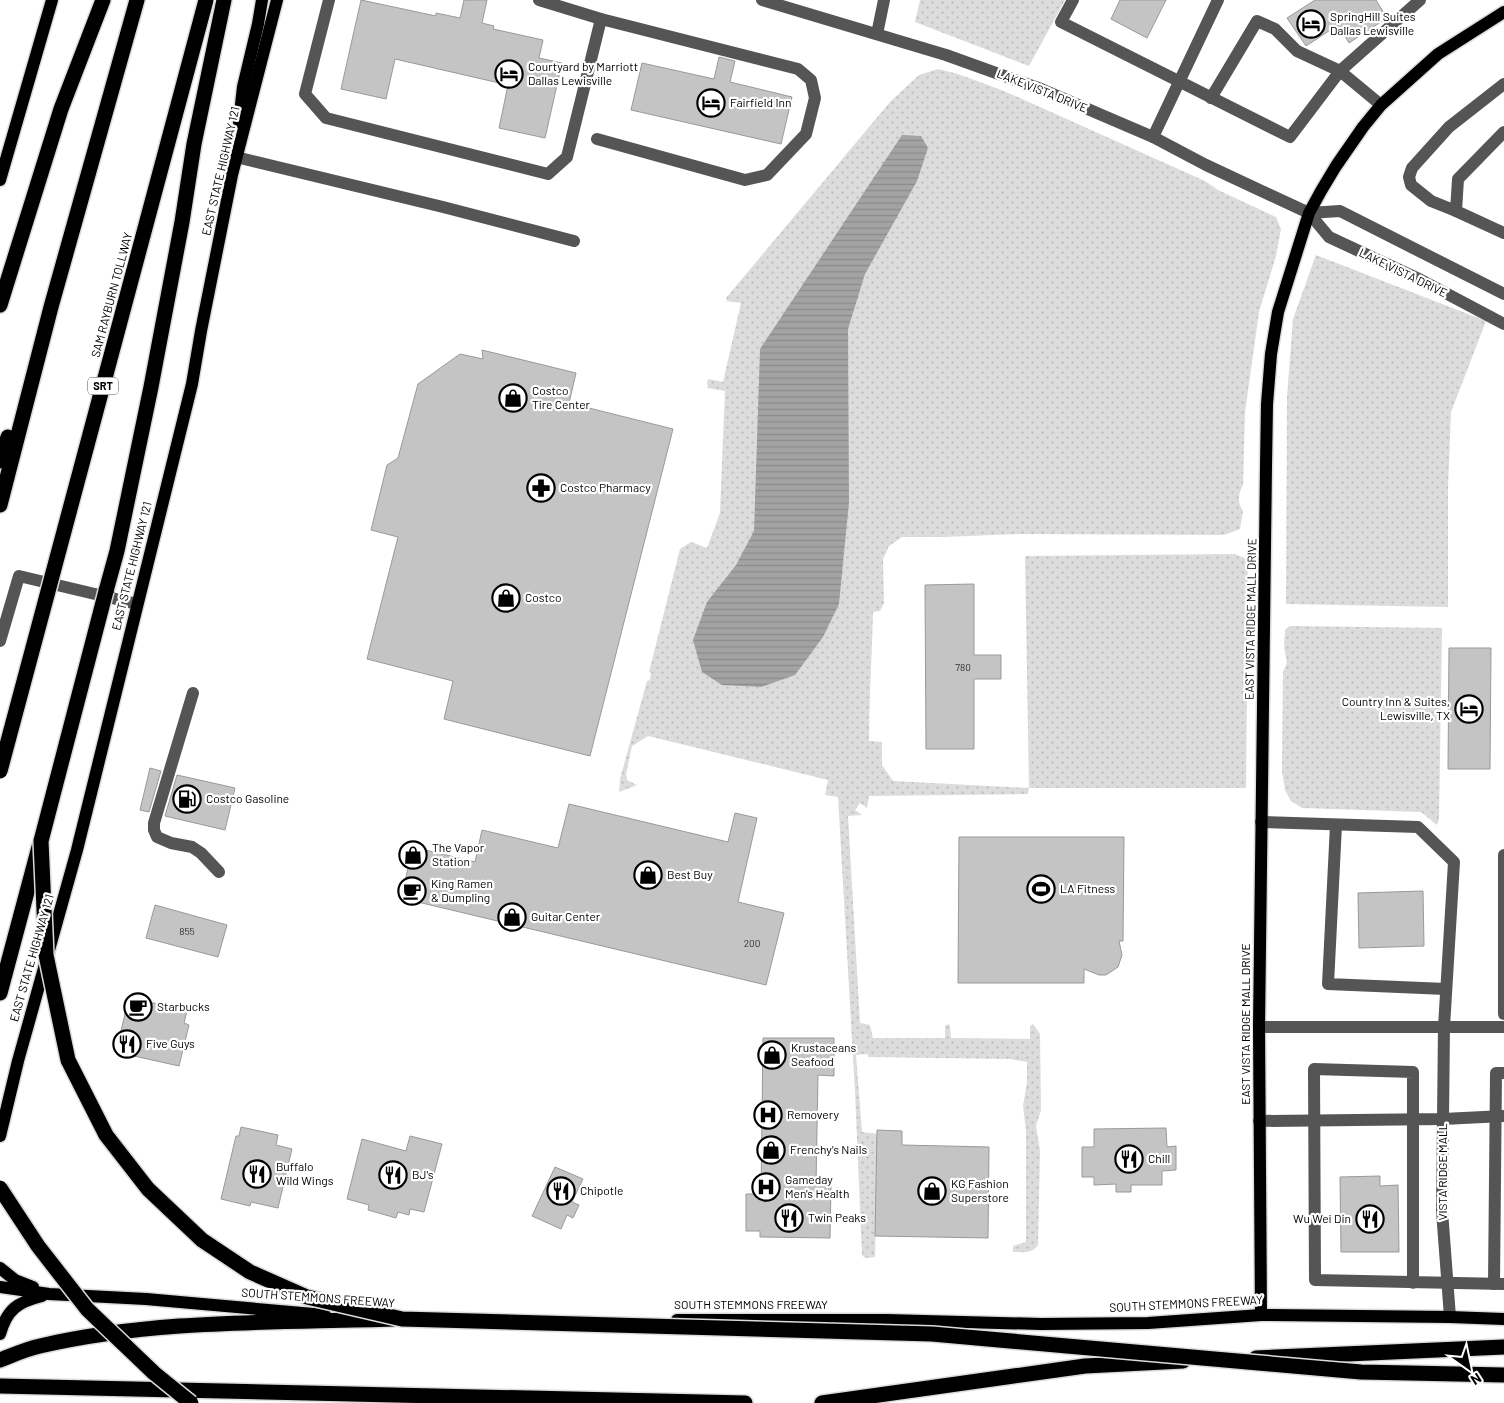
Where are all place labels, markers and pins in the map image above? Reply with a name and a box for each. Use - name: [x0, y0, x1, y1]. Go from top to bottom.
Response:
- hotel icon: SpringHill Suites Dallas Lewisville: [1296, 9, 1326, 39]
- place label: SpringHill Suites Dallas Lewisville: [1330, 9, 1416, 37]
- hotel icon: Courtyard by Marriott Dallas Lewisville: [494, 59, 524, 89]
- place label: Courtyard by Marriott Dallas Lewisville: [528, 59, 638, 87]
- hotel icon: Fairfield Inn: [696, 88, 726, 118]
- place label: Fairfield Inn: [730, 95, 792, 109]
- shop icon: Costco Tire Center: [498, 383, 528, 413]
- place label: Costco Tire Center: [532, 383, 591, 411]
- pharmacy icon: Costco Pharmacy: [526, 473, 556, 503]
- place label: Costco Pharmacy: [560, 480, 651, 494]
- shop icon: Costco: [491, 583, 521, 613]
- place label: Costco: [525, 590, 562, 604]
- place label: Country Inn & Suites, Lewisville, TX: [1342, 694, 1450, 722]
- hotel icon: Country Inn & Suites, Lewisville, TX: [1454, 694, 1484, 724]
- fuel station icon: Costco Gasoline: [172, 784, 202, 814]
- place label: Costco Gasoline: [206, 791, 289, 805]
- shop icon: The Vapor Station: [398, 840, 428, 870]
- place label: The Vapor Station: [432, 840, 485, 868]
- shop icon: Best Buy: [633, 860, 663, 890]
- place label: Best Buy: [667, 867, 713, 881]
- sports icon: LA Fitness: [1026, 874, 1056, 904]
- cafe icon: King Ramen & Dumpling: [397, 876, 427, 906]
- place label: King Ramen & Dumpling: [431, 876, 493, 904]
- place label: LA Fitness: [1060, 881, 1116, 895]
- shop icon: Guitar Center: [497, 902, 527, 932]
- place label: Guitar Center: [531, 909, 601, 923]
- cafe icon: Starbucks: [123, 992, 153, 1022]
- place label: Starbucks: [157, 999, 210, 1013]
- restaurant icon: Five Guys: [112, 1029, 142, 1059]
- place label: Five Guys: [146, 1036, 195, 1050]
- shop icon: Krustaceans Seafood: [757, 1040, 787, 1070]
- place label: Krustaceans Seafood: [791, 1040, 857, 1068]
- hospital icon: Removery: [753, 1100, 783, 1130]
- place label: Removery: [787, 1107, 839, 1121]
- shop icon: Frenchy's Nails: [756, 1135, 786, 1165]
- place label: Frenchy's Nails: [790, 1142, 867, 1156]
- restaurant icon: Chill: [1114, 1144, 1144, 1174]
- place label: Chill: [1148, 1151, 1170, 1165]
- restaurant icon: Buffalo Wild Wings: [242, 1159, 272, 1189]
- place label: Buffalo Wild Wings: [276, 1159, 334, 1187]
- restaurant icon: BJ's: [378, 1160, 408, 1190]
- place label: BJ's: [412, 1167, 434, 1181]
- hospital icon: Gameday Men's Health: [751, 1172, 781, 1202]
- place label: Gameday Men's Health: [785, 1172, 849, 1200]
- restaurant icon: Chipotle: [546, 1176, 576, 1206]
- shop icon: KG Fashion Superstore: [917, 1176, 947, 1206]
- place label: KG Fashion Superstore: [951, 1176, 1009, 1204]
- place label: Chipotle: [580, 1183, 623, 1197]
- restaurant icon: Twin Peaks: [774, 1203, 804, 1233]
- restaurant icon: Wu Wei Din: [1355, 1204, 1385, 1234]
- place label: Twin Peaks: [808, 1210, 866, 1224]
- place label: Wu Wei Din: [1293, 1211, 1351, 1225]

